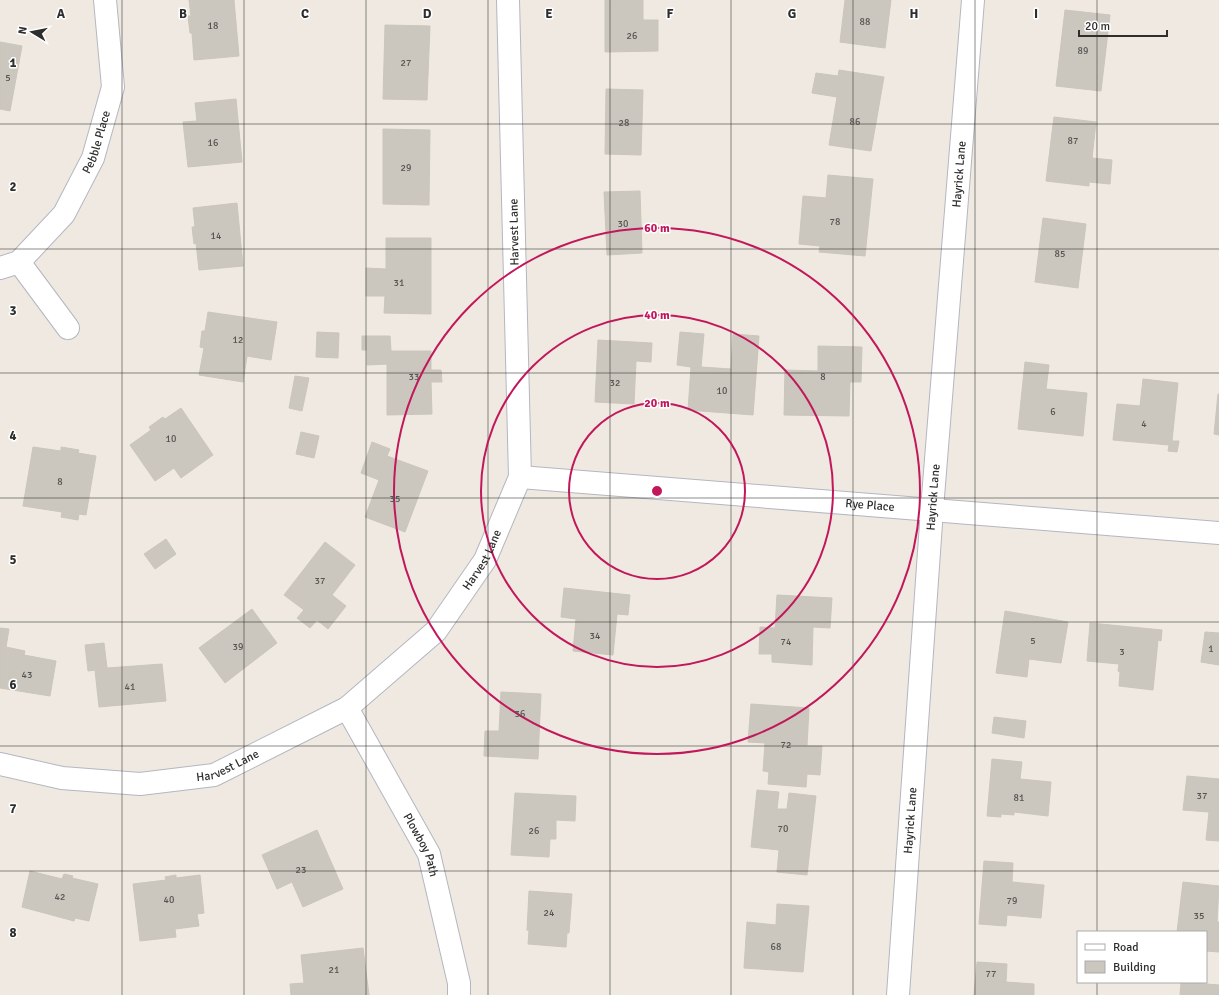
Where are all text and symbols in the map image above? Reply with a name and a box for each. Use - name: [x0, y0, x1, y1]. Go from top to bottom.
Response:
- text: A: [57, 6, 66, 22]
- text: B: [179, 6, 187, 22]
- text: C: [301, 6, 309, 22]
- text: D: [423, 6, 432, 22]
- text: E: [545, 6, 553, 22]
- text: F: [667, 6, 674, 22]
- text: G: [788, 6, 796, 22]
- text: H: [910, 6, 918, 22]
- text: I: [1034, 6, 1038, 22]
- north arrow: [12, 12, 52, 52]
- scale bar: [1079, 12, 1167, 38]
- house number: 88: [860, 16, 870, 28]
- text: 20 m: [1085, 19, 1110, 34]
- house number: 18: [208, 20, 218, 32]
- text: N: [16, 25, 30, 35]
- house number: 26: [627, 30, 637, 42]
- house number: 89: [1078, 45, 1088, 57]
- text: 1: [9, 55, 17, 71]
- house number: 27: [401, 57, 411, 69]
- house number: 5: [5, 72, 11, 84]
- street label: Pebble Place: [79, 109, 114, 176]
- house number: 86: [850, 116, 860, 128]
- house number: 28: [619, 117, 629, 129]
- house number: 87: [1068, 135, 1078, 147]
- house number: 16: [208, 137, 218, 149]
- street label: Hayrick Lane: [949, 140, 970, 208]
- house number: 29: [401, 162, 411, 174]
- text: 2: [9, 179, 17, 195]
- street label: Harvest Lane: [506, 198, 523, 266]
- house number: 78: [830, 216, 840, 228]
- house number: 30: [618, 218, 628, 230]
- text: 60 m: [644, 221, 670, 236]
- house number: 14: [211, 230, 222, 242]
- house number: 85: [1055, 248, 1065, 260]
- house number: 31: [394, 277, 404, 289]
- text: 3: [9, 303, 17, 319]
- text: 40 m: [644, 308, 670, 323]
- house number: 12: [233, 334, 243, 346]
- house number: 33: [409, 371, 419, 383]
- house number: 8: [820, 371, 826, 383]
- house number: 32: [610, 377, 620, 389]
- house number: 10: [717, 385, 727, 397]
- text: 20 m: [644, 396, 670, 411]
- house number: 6: [1050, 406, 1056, 418]
- house number: 4: [1141, 418, 1147, 430]
- text: 4: [9, 428, 17, 444]
- house number: 10: [166, 433, 176, 445]
- street label: Hayrick Lane: [924, 463, 944, 531]
- house number: 8: [57, 476, 63, 488]
- centre of rings: [650, 484, 664, 498]
- house number: 35: [390, 493, 400, 505]
- street label: Rye Place: [845, 496, 895, 515]
- street label: Harvest Lane: [459, 527, 505, 593]
- text: 5: [9, 552, 17, 568]
- house number: 37: [315, 575, 325, 587]
- house number: 34: [590, 630, 601, 642]
- house number: 5: [1030, 635, 1036, 647]
- house number: 74: [781, 636, 792, 648]
- house number: 39: [233, 641, 243, 653]
- house number: 1: [1208, 643, 1214, 655]
- house number: 3: [1119, 646, 1125, 658]
- house number: 43: [22, 669, 32, 681]
- text: 6: [9, 677, 17, 693]
- house number: 41: [125, 681, 135, 693]
- house number: 36: [515, 708, 525, 720]
- house number: 72: [781, 739, 791, 751]
- street label: Harvest Lane: [195, 747, 262, 785]
- street label: Hayrick Lane: [901, 787, 921, 854]
- house number: 37: [1197, 790, 1207, 802]
- house number: 81: [1014, 792, 1024, 804]
- text: 7: [9, 801, 17, 817]
- street label: Plowboy Path: [400, 811, 441, 878]
- house number: 70: [778, 823, 788, 835]
- house number: 26: [529, 825, 539, 837]
- house number: 23: [296, 864, 306, 876]
- house number: 42: [55, 891, 65, 903]
- house number: 40: [164, 894, 174, 906]
- house number: 79: [1007, 895, 1017, 907]
- house number: 24: [544, 907, 555, 919]
- house number: 35: [1194, 910, 1204, 922]
- text: 8: [9, 925, 17, 941]
- legend: [1077, 931, 1207, 983]
- text: Road: [1113, 940, 1139, 955]
- house number: 68: [771, 941, 781, 953]
- text: Building: [1113, 960, 1156, 975]
- house number: 21: [329, 964, 339, 976]
- house number: 77: [986, 968, 996, 980]

